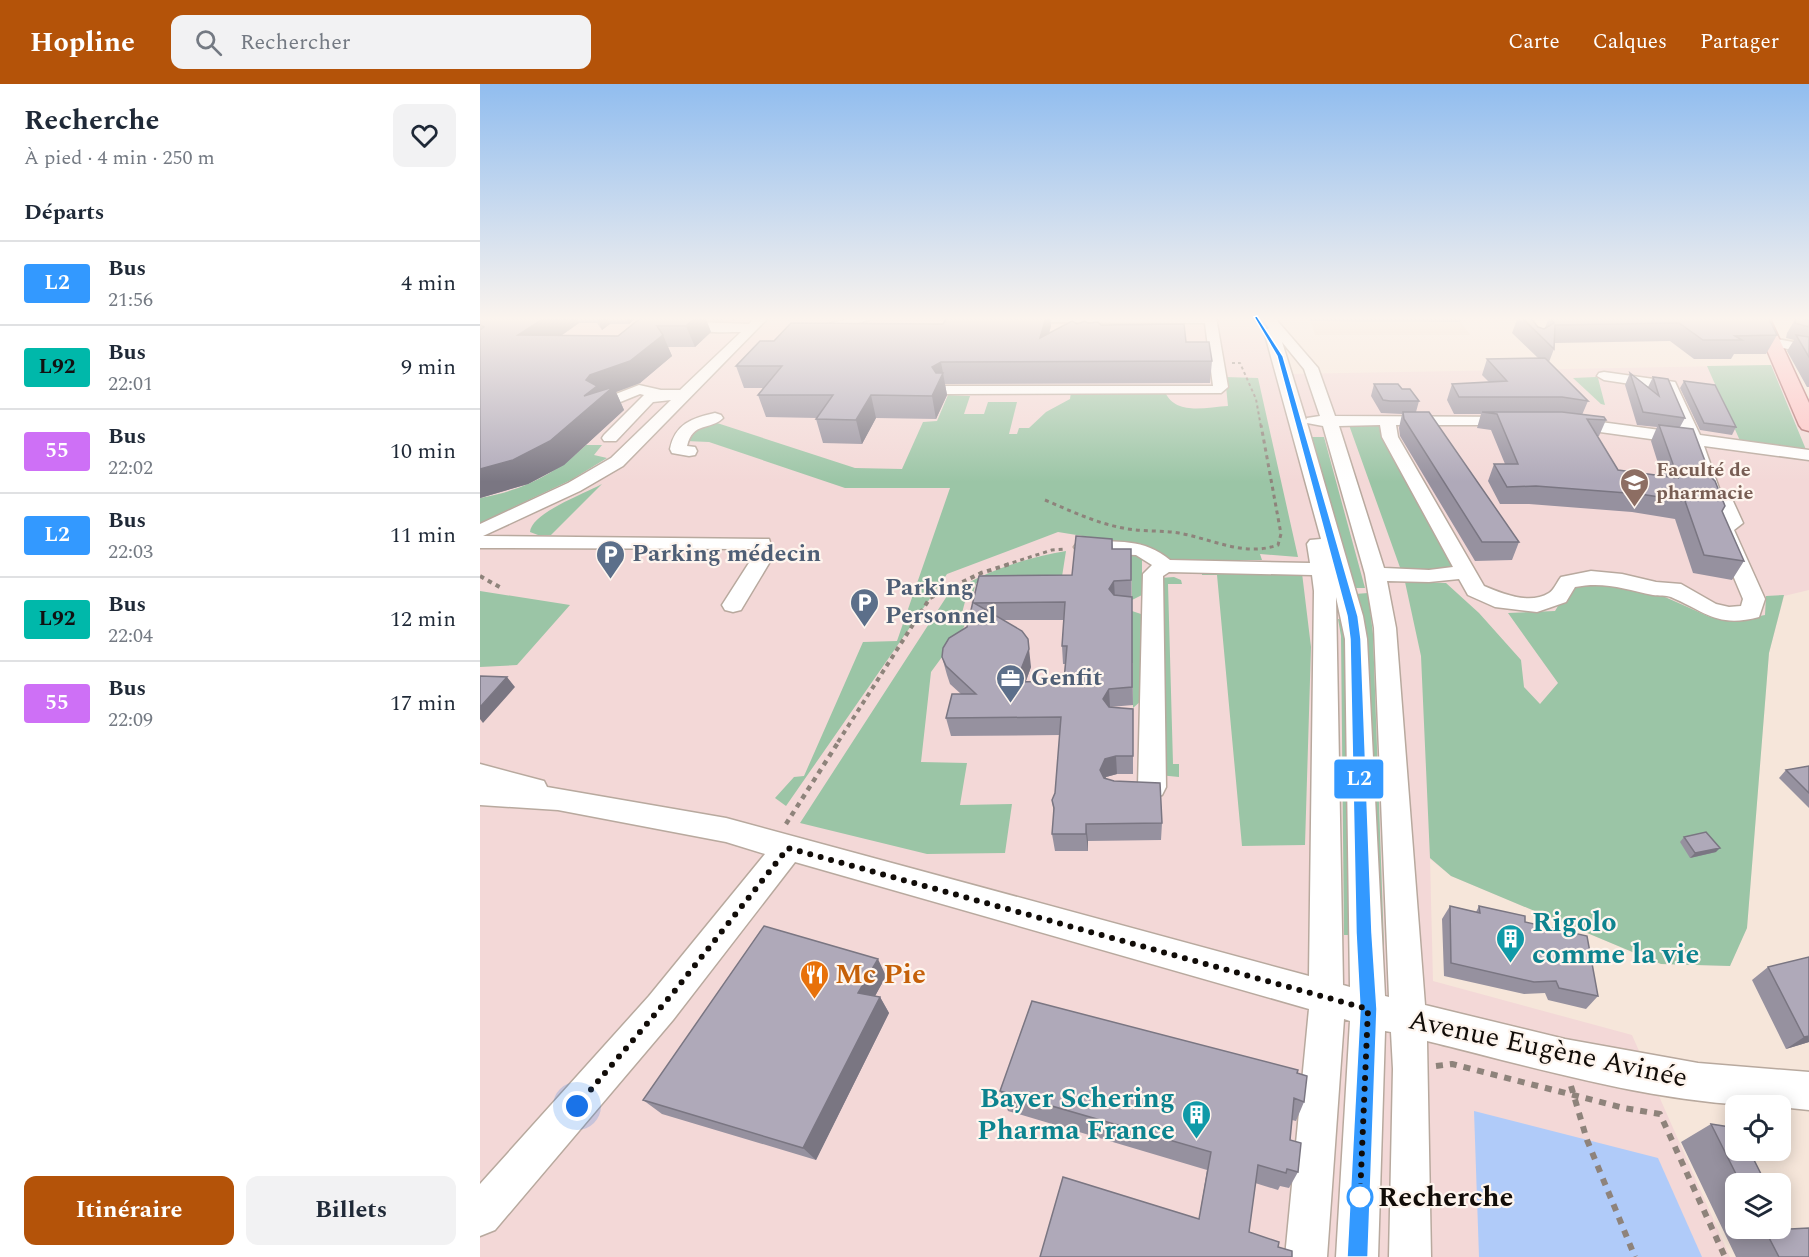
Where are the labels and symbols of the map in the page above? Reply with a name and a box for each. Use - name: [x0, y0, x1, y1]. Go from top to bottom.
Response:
- place label: Faculté de pharmacie: [1656, 455, 1754, 508]
- school or university icon: Faculté de pharmacie: [1619, 466, 1651, 508]
- place label: Parking médecin: [632, 536, 821, 572]
- parking icon: Parking médecin: [595, 538, 627, 580]
- place label: Parking Personnel: [885, 570, 996, 634]
- parking icon: Parking Personnel: [848, 586, 880, 628]
- place label: Genfit: [1031, 660, 1102, 696]
- office icon: Genfit: [994, 662, 1026, 704]
- line badge: L2: [1332, 760, 1386, 798]
- place label: Rigolo comme la vie: [1532, 901, 1699, 976]
- building icon: Rigolo comme la vie: [1495, 922, 1527, 964]
- place label: Mc Pie: [835, 953, 926, 996]
- restaurant icon: Mc Pie: [798, 958, 830, 1000]
- street label: Avenue Eugène Avinée: [1404, 998, 1692, 1100]
- place label: Bayer Schering Pharma France: [977, 1077, 1175, 1152]
- your location: [562, 1091, 592, 1121]
- building icon: Bayer Schering Pharma France: [1180, 1098, 1212, 1140]
- place label: Recherche: [1378, 1176, 1513, 1219]
- marker: Recherche: [1347, 1184, 1373, 1210]

